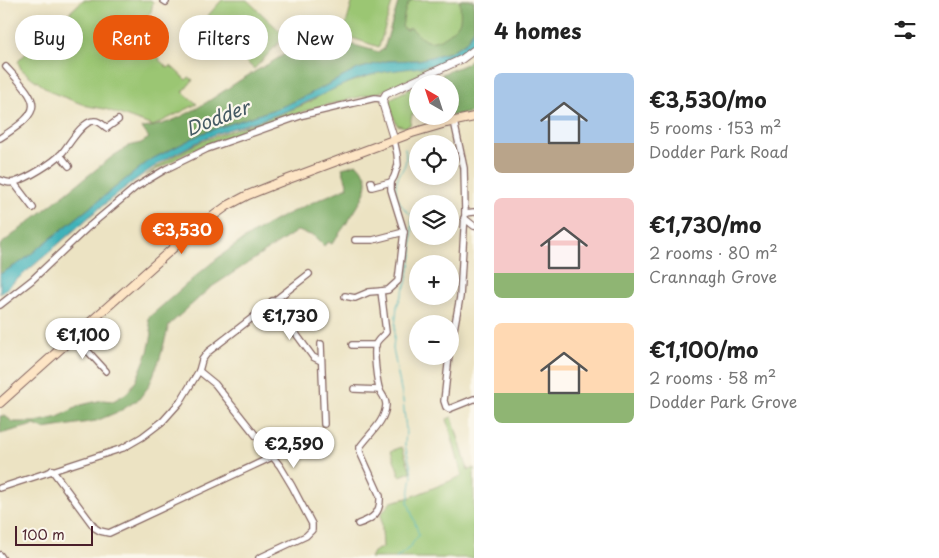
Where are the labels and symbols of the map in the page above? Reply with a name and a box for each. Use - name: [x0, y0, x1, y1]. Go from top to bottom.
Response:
- north arrow: [409, 75, 459, 125]
- water label: Dodder: [181, 91, 255, 142]
- pin: €3,530: [141, 212, 223, 255]
- pin: €1,730: [249, 298, 331, 341]
- pin: €1,100: [42, 318, 124, 360]
- pin: €2,590: [253, 426, 335, 469]
- scale bar: [15, 523, 92, 546]

